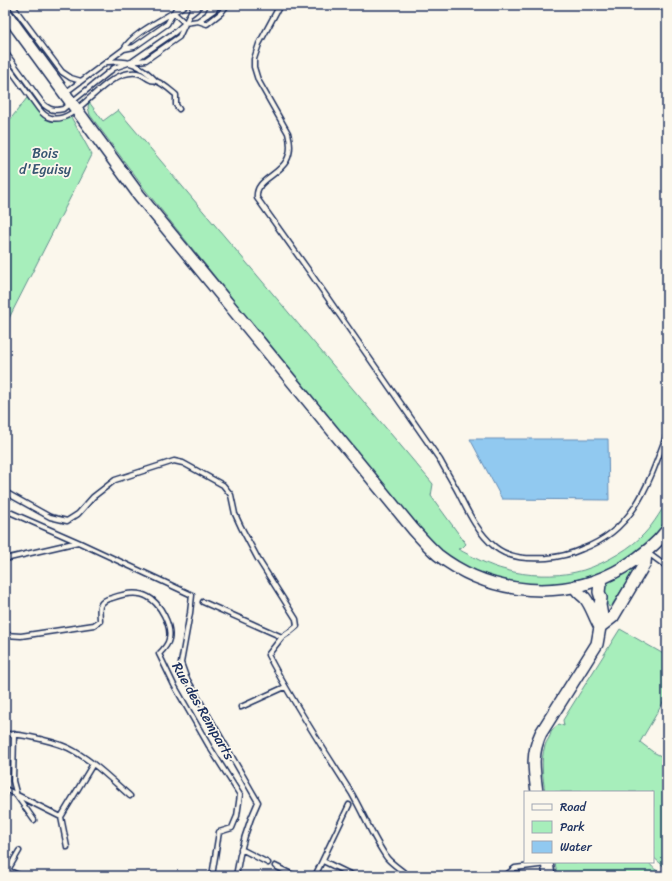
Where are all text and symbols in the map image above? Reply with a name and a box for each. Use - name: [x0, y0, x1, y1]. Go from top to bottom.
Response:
- park label: Bois d'Eguisy: [19, 141, 72, 182]
- street label: Rue des Remparts: [165, 657, 242, 765]
- legend: [524, 791, 654, 863]
- text: Road: [560, 796, 587, 818]
- text: Park: [560, 816, 585, 838]
- text: Water: [560, 836, 593, 858]

